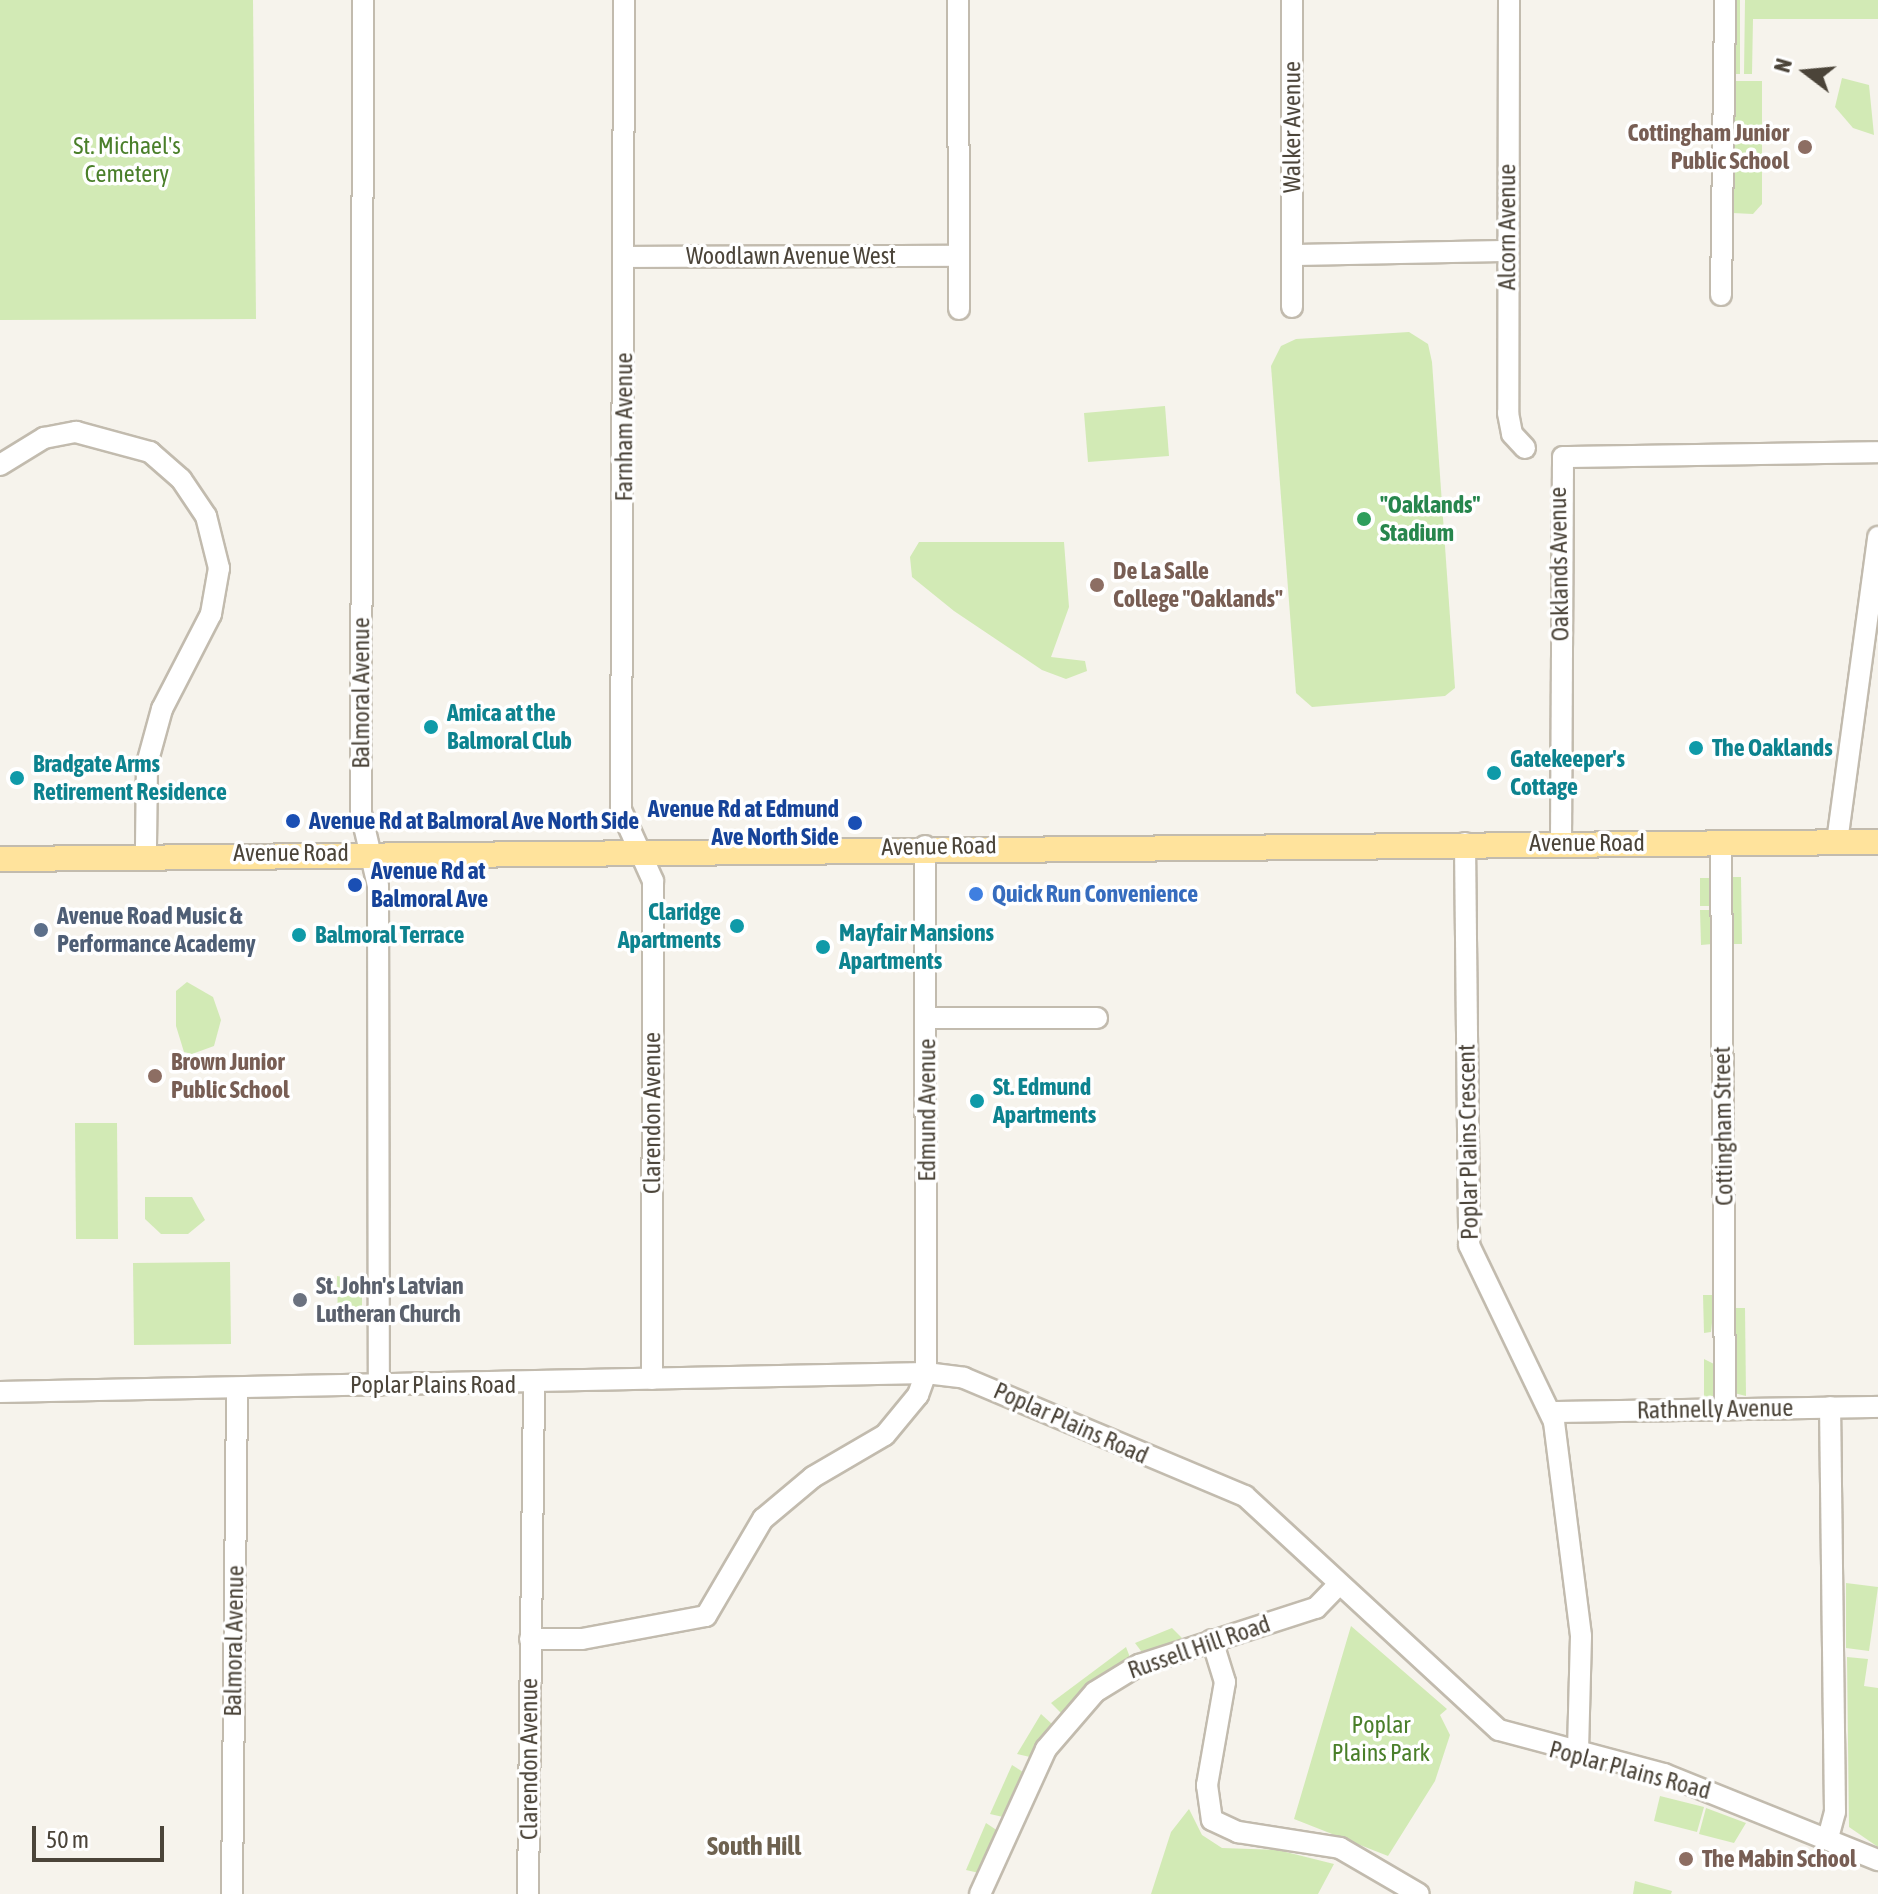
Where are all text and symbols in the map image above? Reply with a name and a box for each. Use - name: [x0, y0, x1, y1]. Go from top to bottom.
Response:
- north arrow: [1766, 32, 1846, 112]
- text: N: [1769, 56, 1797, 75]
- street label: Walker Avenue: [1278, 61, 1306, 193]
- place label: Cottingham Junior Public School: [1627, 119, 1789, 175]
- park label: St. Michael's Cemetery: [73, 132, 181, 188]
- marker: Cottingham Junior Public School: [1796, 138, 1814, 156]
- street label: Alcorn Avenue: [1493, 164, 1521, 290]
- street label: Woodlawn Avenue West: [686, 242, 896, 270]
- street label: Farnham Avenue: [610, 353, 638, 501]
- street label: Oaklands Avenue: [1543, 487, 1575, 641]
- place label: "Oaklands" Stadium: [1380, 491, 1480, 547]
- marker: "Oaklands" Stadium: [1355, 510, 1373, 528]
- place label: De La Salle College "Oaklands": [1113, 557, 1283, 613]
- marker: De La Salle College "Oaklands": [1088, 576, 1106, 594]
- street label: Balmoral Avenue: [347, 617, 375, 769]
- place label: Amica at the Balmoral Club: [447, 699, 572, 755]
- marker: Amica at the Balmoral Club: [422, 718, 440, 736]
- place label: The Oaklands: [1712, 734, 1833, 762]
- marker: The Oaklands: [1687, 739, 1705, 757]
- place label: Gatekeeper's Cottage: [1510, 745, 1625, 801]
- place label: Bradgate Arms Retirement Residence: [33, 750, 227, 806]
- marker: Gatekeeper's Cottage: [1485, 764, 1503, 782]
- marker: Bradgate Arms Retirement Residence: [8, 769, 26, 787]
- place label: Avenue Rd at Edmund Ave North Side: [648, 795, 839, 851]
- place label: Avenue Rd at Balmoral Ave North Side: [309, 807, 639, 835]
- marker: Avenue Rd at Balmoral Ave North Side: [284, 812, 302, 830]
- marker: Avenue Rd at Edmund Ave North Side: [846, 814, 864, 832]
- street label: Avenue Road: [1529, 829, 1645, 857]
- street label: Avenue Road: [881, 831, 997, 861]
- street label: Avenue Road: [233, 839, 349, 867]
- place label: Avenue Rd at Balmoral Ave: [371, 857, 488, 913]
- marker: Avenue Rd at Balmoral Ave: [346, 876, 364, 894]
- place label: Quick Run Convenience: [992, 880, 1198, 908]
- marker: Quick Run Convenience: [967, 885, 985, 903]
- place label: Claridge Apartments: [618, 898, 721, 954]
- place label: Avenue Road Music & Performance Academy: [57, 902, 256, 958]
- marker: Claridge Apartments: [728, 917, 746, 935]
- place label: Mayfair Mansions Apartments: [839, 919, 994, 975]
- marker: Avenue Road Music & Performance Academy: [32, 921, 50, 939]
- place label: Balmoral Terrace: [315, 921, 464, 949]
- marker: Balmoral Terrace: [290, 926, 308, 944]
- marker: Mayfair Mansions Apartments: [814, 938, 832, 956]
- street label: Clarendon Avenue: [638, 1032, 666, 1194]
- street label: Edmund Avenue: [913, 1038, 941, 1182]
- street label: Poplar Plains Crescent: [1452, 1044, 1484, 1240]
- street label: Cottingham Street: [1707, 1046, 1739, 1206]
- place label: Brown Junior Public School: [171, 1048, 289, 1104]
- marker: Brown Junior Public School: [146, 1067, 164, 1085]
- place label: St. Edmund Apartments: [993, 1073, 1096, 1129]
- marker: St. Edmund Apartments: [968, 1092, 986, 1110]
- place label: St. John's Latvian Lutheran Church: [316, 1272, 464, 1328]
- marker: St. John's Latvian Lutheran Church: [291, 1291, 309, 1309]
- street label: Poplar Plains Road: [350, 1371, 516, 1399]
- street label: Poplar Plains Road: [989, 1376, 1153, 1470]
- street label: Rathnelly Avenue: [1637, 1393, 1793, 1425]
- street label: Balmoral Avenue: [218, 1565, 250, 1717]
- street label: Russell Hill Road: [1124, 1609, 1274, 1685]
- street label: Clarendon Avenue: [515, 1678, 543, 1840]
- park label: Poplar Plains Park: [1332, 1711, 1430, 1767]
- street label: Poplar Plains Road: [1546, 1735, 1714, 1805]
- scale bar: [36, 1810, 168, 1860]
- text: 50 m: [46, 1826, 89, 1853]
- district label: South Hill: [707, 1831, 801, 1863]
- place label: The Mabin School: [1702, 1845, 1856, 1873]
- marker: The Mabin School: [1677, 1850, 1695, 1868]

